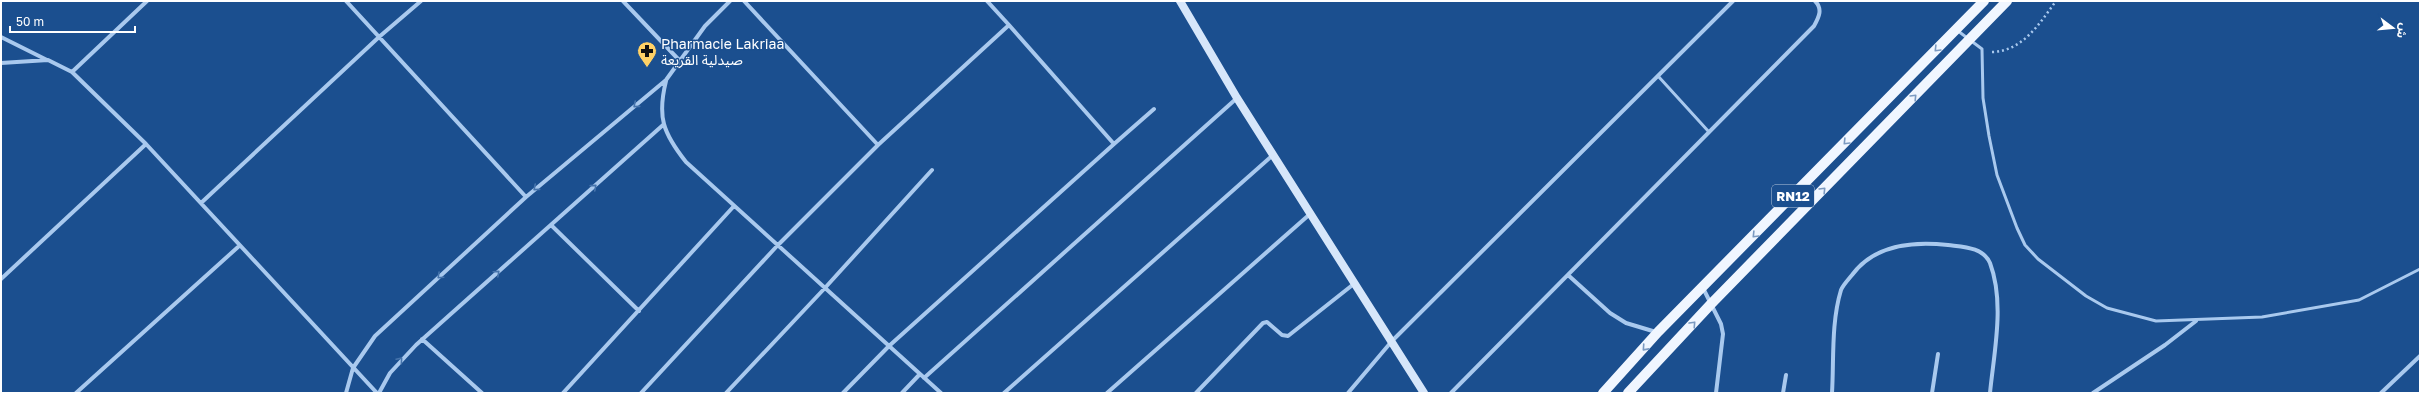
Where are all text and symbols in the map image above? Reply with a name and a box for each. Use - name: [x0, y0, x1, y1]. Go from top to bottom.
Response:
- scale bar: [10, 8, 135, 34]
- north arrow: [2373, 8, 2413, 48]
- text: 50 m: [16, 14, 44, 29]
- text: ش: [2394, 22, 2411, 40]
- place label: Pharmacie Lakriaa صيدلية القريعة: [661, 35, 784, 69]
- pharmacy icon: Pharmacie Lakriaa صيدلية القريعة: [636, 40, 658, 68]
- one-way arrow: [1934, 44, 1942, 52]
- one-way arrow: [1909, 94, 1917, 102]
- one-way arrow: [634, 101, 641, 108]
- one-way arrow: [1843, 137, 1851, 145]
- one-way arrow: [534, 184, 541, 191]
- one-way arrow: [589, 184, 597, 191]
- road number: RN12: [1772, 185, 1814, 207]
- one-way arrow: [1818, 187, 1826, 195]
- one-way arrow: [1752, 230, 1760, 238]
- one-way arrow: [437, 271, 445, 279]
- one-way arrow: [492, 271, 499, 278]
- one-way arrow: [1688, 321, 1696, 329]
- one-way arrow: [1642, 343, 1649, 351]
- one-way arrow: [396, 358, 403, 365]

